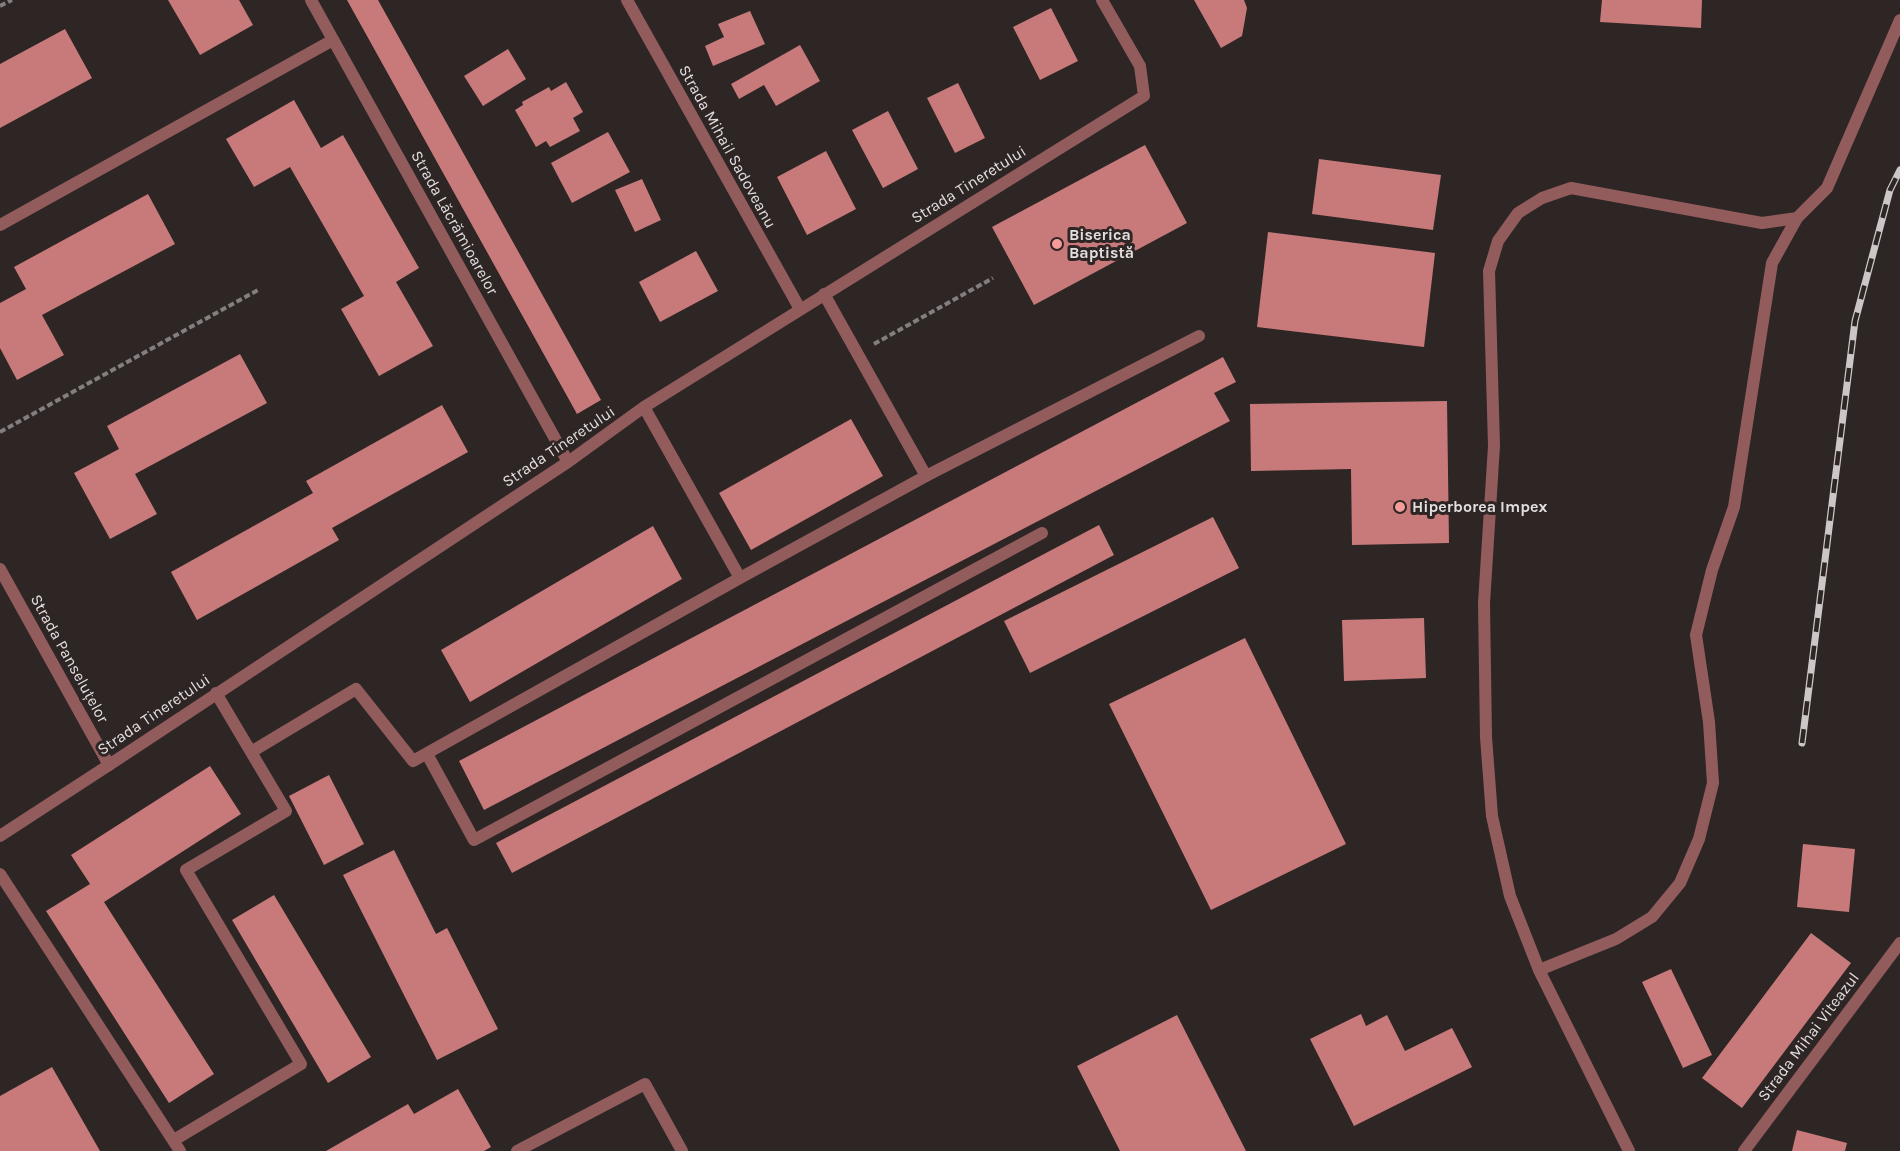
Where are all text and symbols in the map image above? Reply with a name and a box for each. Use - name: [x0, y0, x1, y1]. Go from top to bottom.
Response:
- street label: Strada Mihail Sadoveanu: [674, 62, 780, 232]
- street label: Strada Tineretului: [908, 142, 1030, 228]
- street label: Strada Lăcrămioarelor: [406, 148, 502, 298]
- place label: Biserica Baptistă: [1069, 225, 1134, 263]
- marker: Biserica Baptistă: [1050, 237, 1064, 251]
- street label: Strada Tineretului: [499, 402, 619, 492]
- place label: Hiperborea Impex: [1412, 497, 1547, 517]
- marker: Hiperborea Impex: [1393, 500, 1407, 514]
- street label: Strada Panseluțelor: [26, 591, 112, 727]
- street label: Strada Tineretului: [94, 670, 214, 760]
- street label: Strada Mihai Viteazul: [1754, 969, 1864, 1105]

